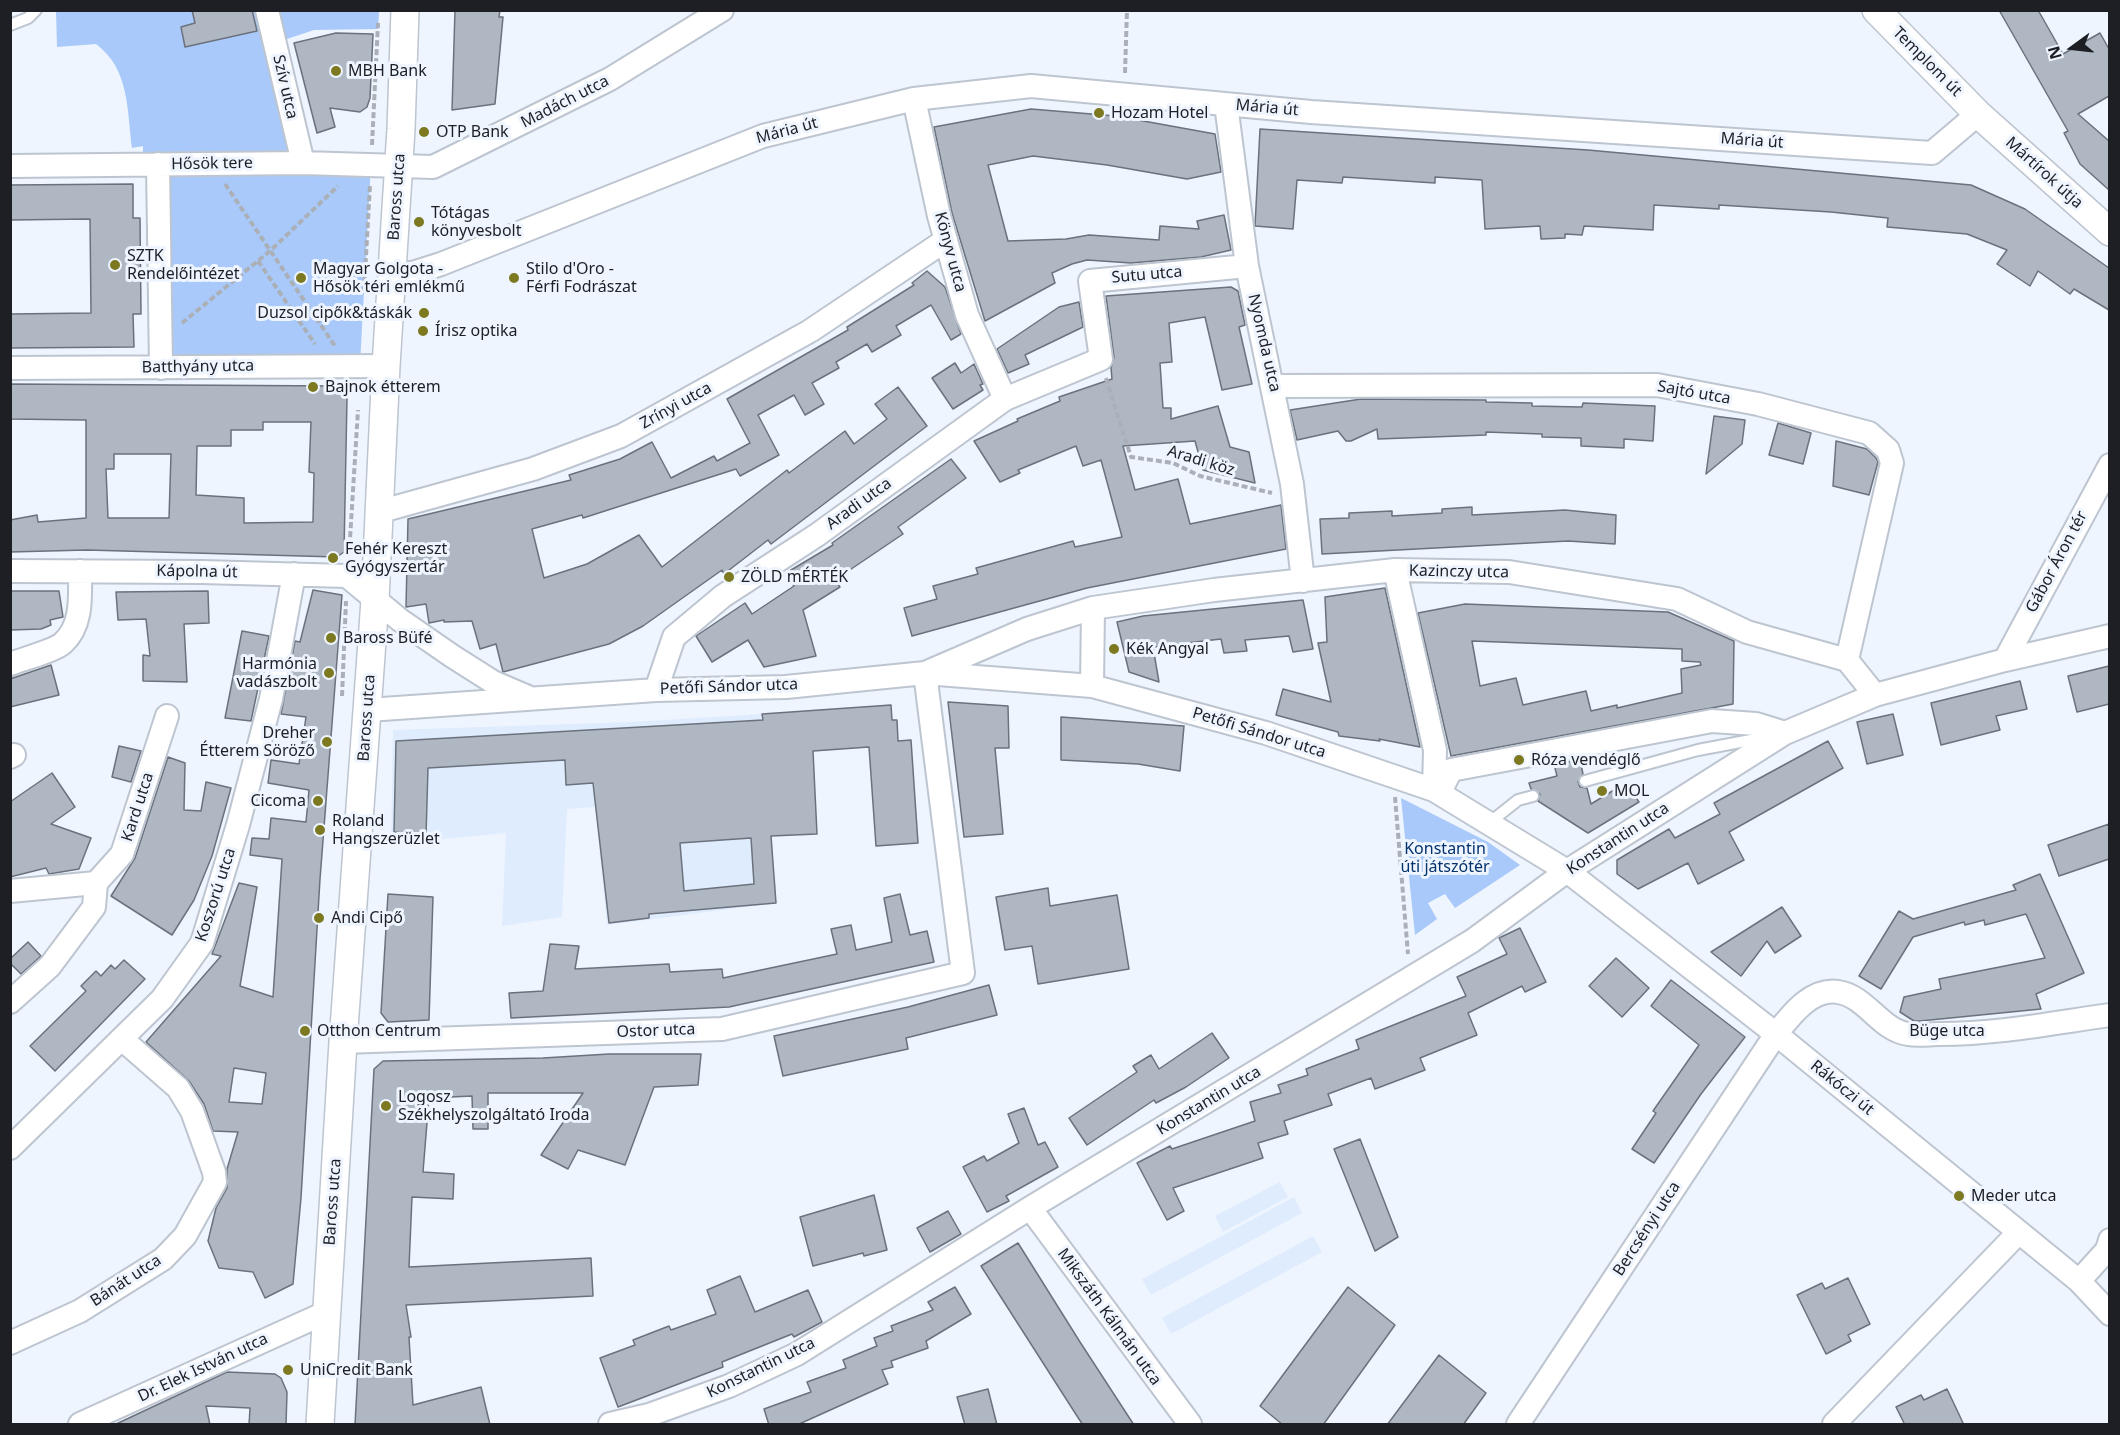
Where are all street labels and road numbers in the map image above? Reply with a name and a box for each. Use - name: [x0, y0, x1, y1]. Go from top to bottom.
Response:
- street label: Templom út: [1888, 23, 1966, 101]
- street label: Szív utca: [268, 53, 302, 121]
- street label: Madách utca: [518, 72, 612, 132]
- street label: Mária út: [1235, 96, 1299, 120]
- street label: Mária út: [754, 114, 820, 148]
- street label: Mária út: [1720, 129, 1784, 153]
- street label: Mártírok útja: [2001, 133, 2087, 213]
- street label: Baross utca: [384, 153, 410, 241]
- street label: Hősök tere: [171, 154, 253, 174]
- street label: Könyv utca: [930, 210, 970, 294]
- street label: Sutu utca: [1111, 262, 1183, 288]
- street label: Nyomda utca: [1243, 292, 1285, 394]
- street label: Batthyány utca: [142, 356, 254, 378]
- street label: Sajtó utca: [1656, 377, 1732, 409]
- street label: Zrínyi utca: [637, 379, 715, 433]
- street label: Aradi köz: [1165, 442, 1237, 480]
- street label: Aradi utca: [823, 474, 895, 534]
- street label: Gábor Áron tér: [2022, 508, 2092, 616]
- street label: Kápolna út: [156, 562, 238, 582]
- street label: Kazinczy utca: [1409, 562, 1509, 582]
- street label: Baross utca: [354, 674, 380, 762]
- street label: Petőfi Sándor utca: [660, 675, 798, 699]
- street label: Petőfi Sándor utca: [1190, 704, 1328, 762]
- street label: Kard utca: [118, 770, 158, 844]
- street label: Konstantin utca: [1563, 799, 1673, 879]
- street label: Koszorú utca: [192, 846, 240, 944]
- street label: Ostor utca: [616, 1020, 696, 1042]
- street label: Büge utca: [1909, 1021, 1985, 1041]
- street label: Rákóczi út: [1806, 1057, 1878, 1119]
- street label: Konstantin utca: [1153, 1062, 1265, 1140]
- street label: Baross utca: [320, 1158, 346, 1246]
- street label: Bercsényi utca: [1609, 1178, 1685, 1280]
- street label: Mikszáth Kálmán utca: [1053, 1245, 1165, 1389]
- street label: Bánát utca: [87, 1251, 165, 1311]
- street label: Dr. Elek István utca: [135, 1329, 271, 1407]
- street label: Konstantin utca: [704, 1333, 818, 1403]

